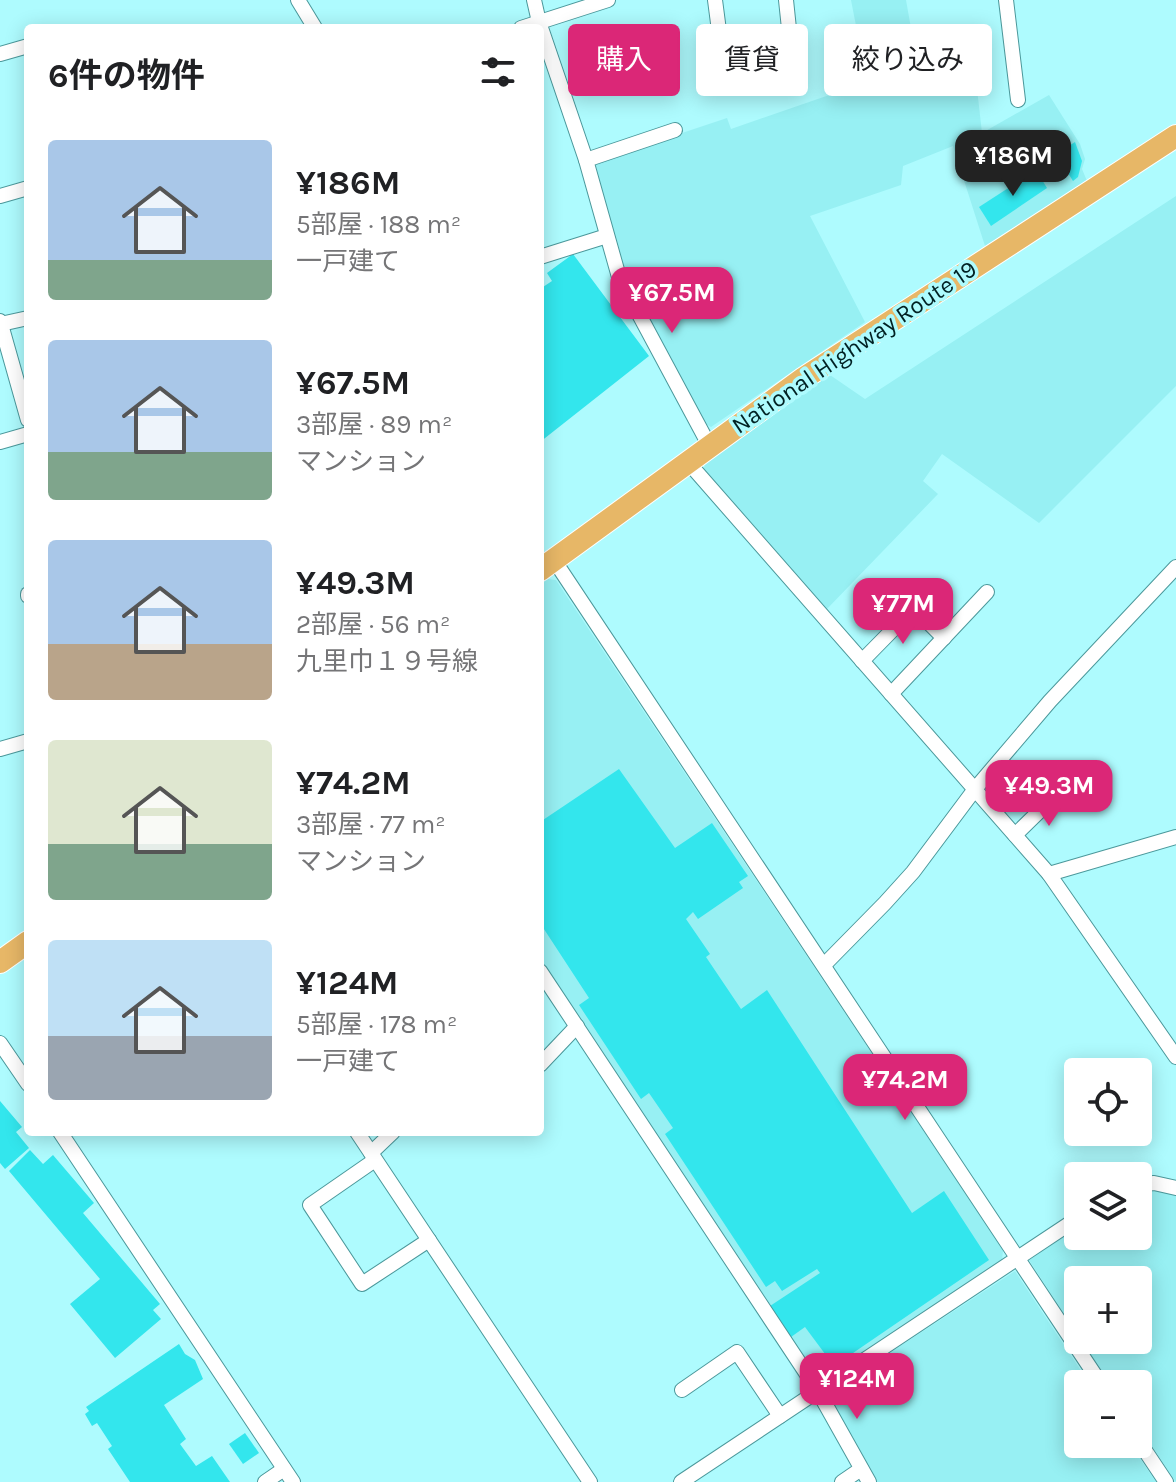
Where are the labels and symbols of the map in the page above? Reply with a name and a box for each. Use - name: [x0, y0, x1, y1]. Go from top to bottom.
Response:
- pin: ¥186M: [957, 130, 1069, 198]
- street label: National Highway Route 19: [726, 255, 982, 439]
- pin: ¥67.5M: [607, 267, 737, 335]
- pin: ¥77M: [856, 578, 950, 646]
- pin: ¥49.3M: [984, 760, 1114, 828]
- pin: ¥74.2M: [840, 1054, 970, 1122]
- pin: ¥124M: [801, 1353, 913, 1421]

